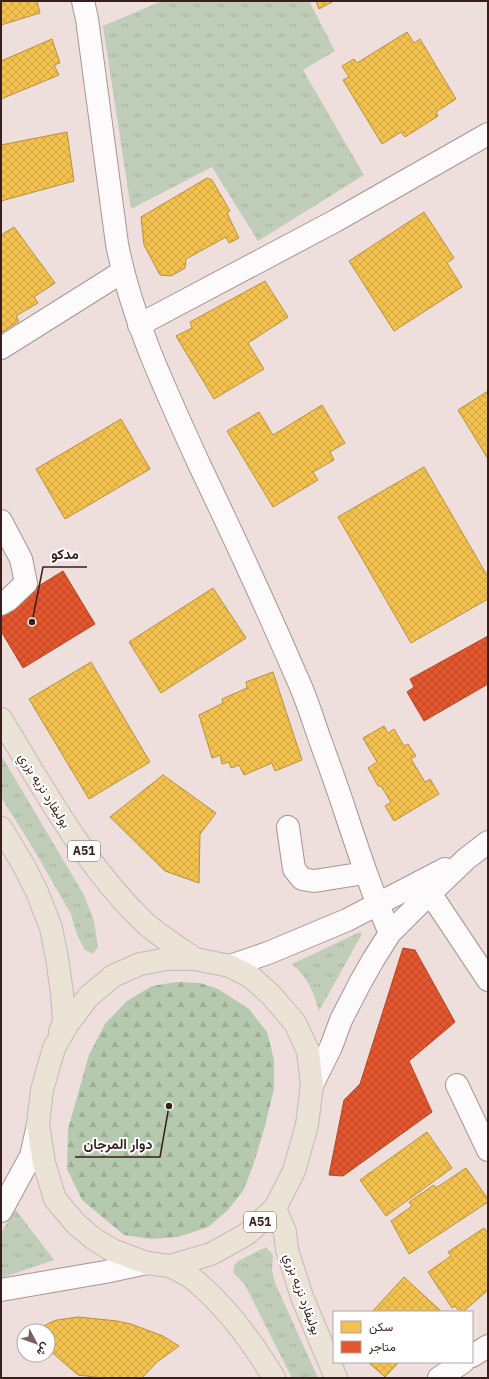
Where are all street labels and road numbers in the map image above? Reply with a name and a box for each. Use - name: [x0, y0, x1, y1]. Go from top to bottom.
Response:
- street label: بوليفارد نزيه بزري: [13, 749, 75, 832]
- road number: A51: [68, 841, 100, 861]
- road number: A51: [244, 1212, 276, 1232]
- street label: بوليفارد نزيه بزري: [278, 1251, 325, 1338]

